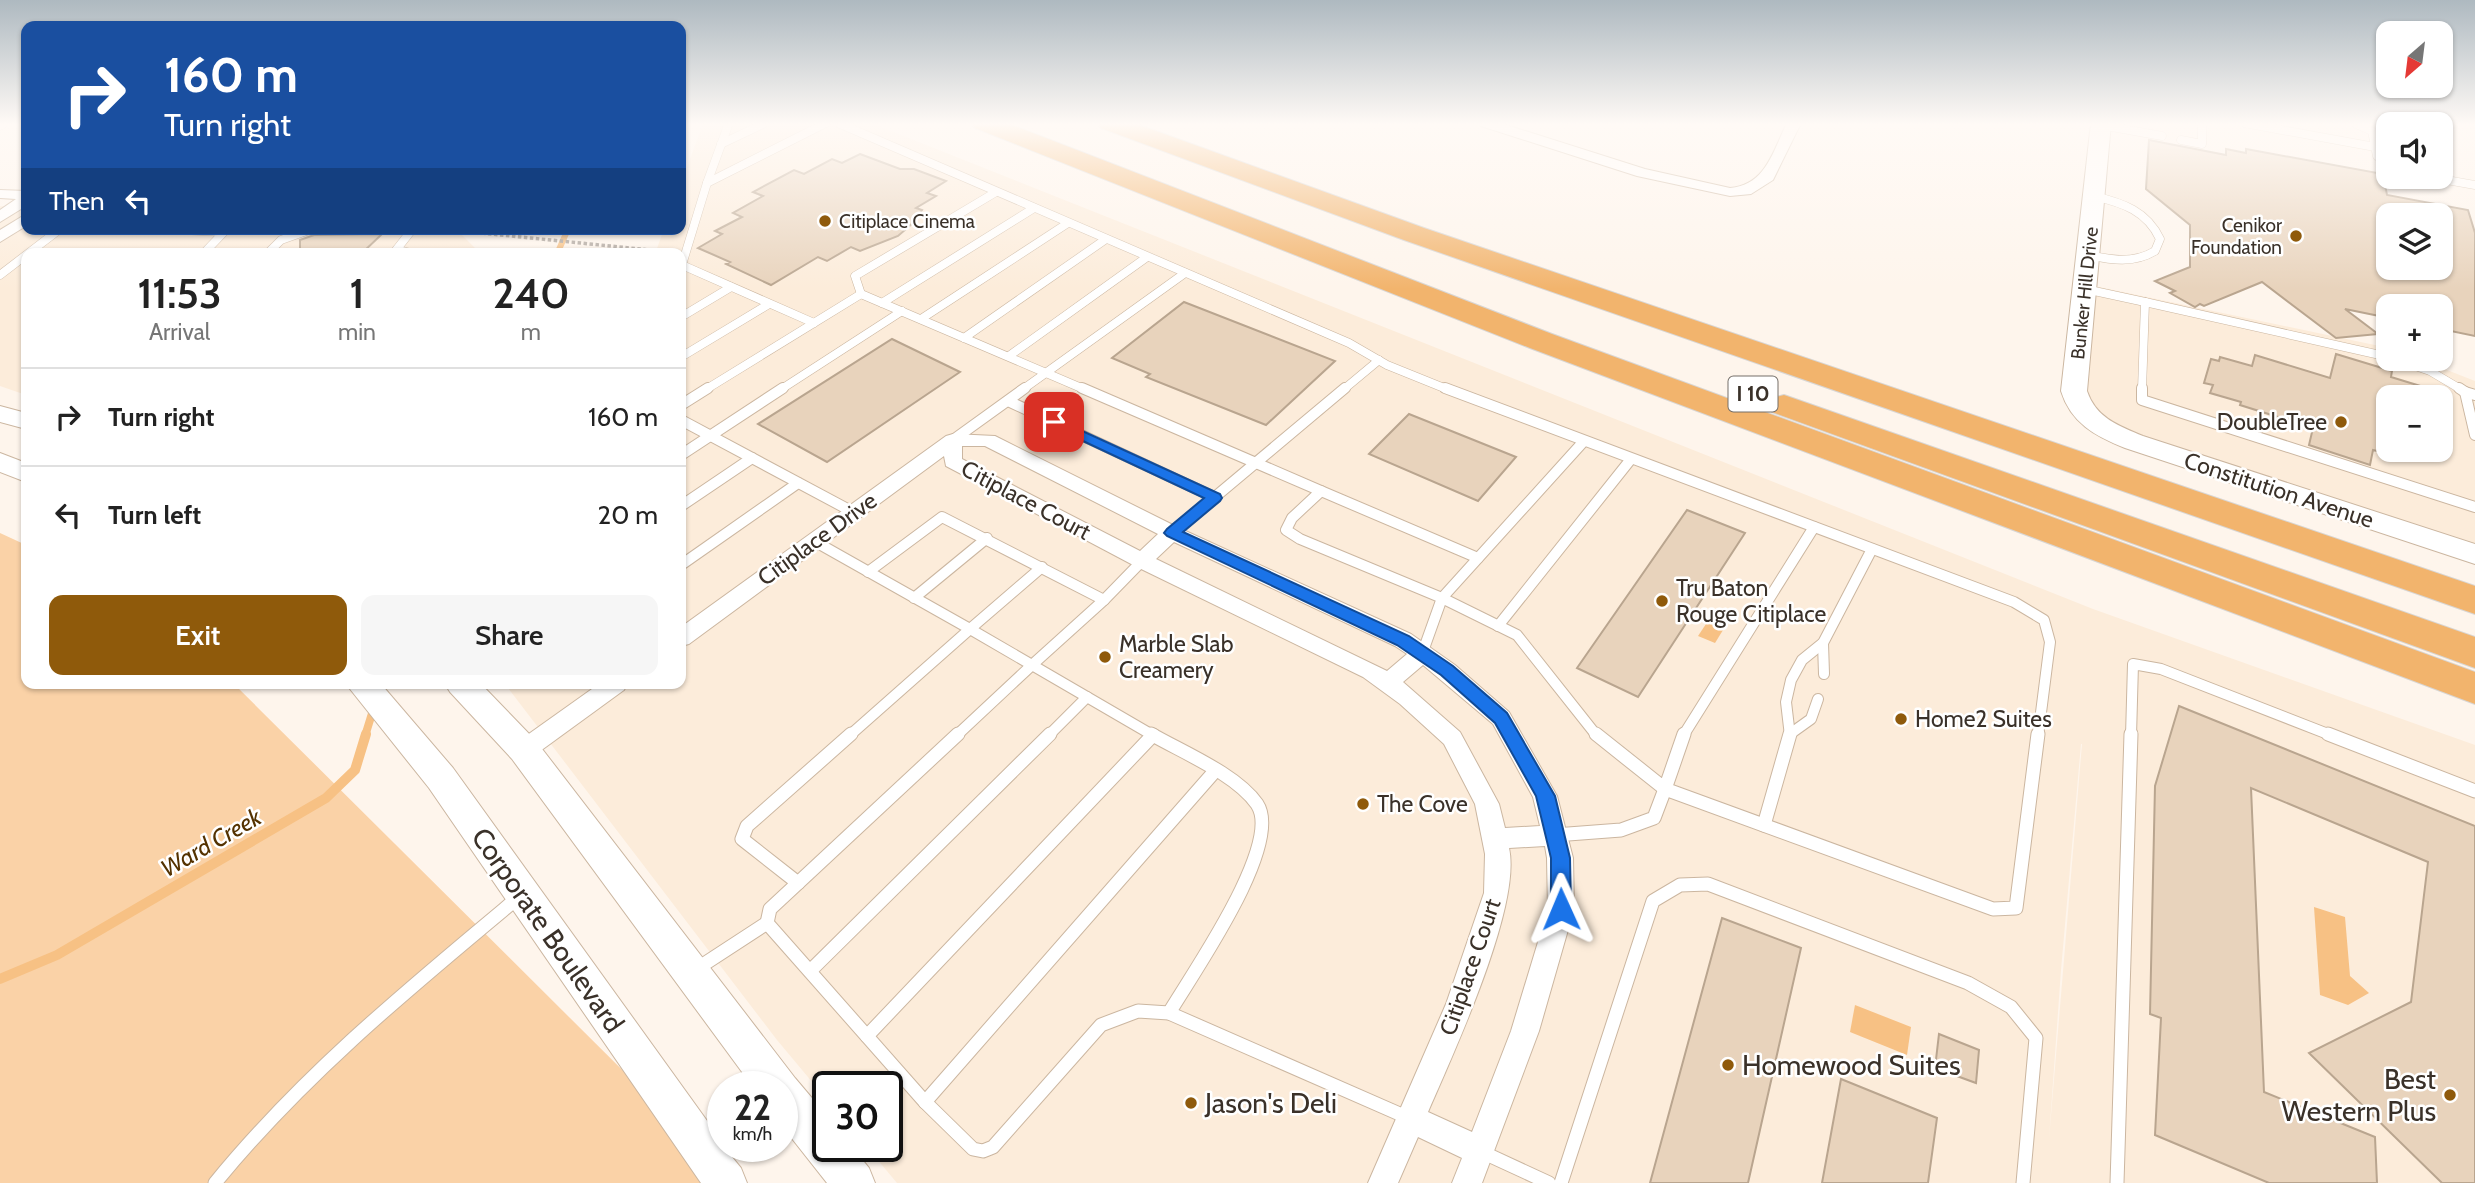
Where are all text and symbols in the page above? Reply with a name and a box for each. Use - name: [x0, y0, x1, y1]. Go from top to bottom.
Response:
- north arrow: [2376, 21, 2454, 98]
- map controls: [2376, 21, 2453, 462]
- text: 160 m: [164, 45, 298, 104]
- icon: right: [49, 49, 140, 140]
- text: Turn right: [164, 105, 291, 144]
- button: sound: [2376, 112, 2453, 189]
- icon: left: [119, 182, 157, 220]
- text: Then: [49, 185, 105, 217]
- button: layers: [2376, 203, 2453, 280]
- place label: Citiplace Cinema: [839, 210, 975, 233]
- marker: Citiplace Cinema: [817, 213, 833, 229]
- place label: Cenikor Foundation: [2191, 214, 2282, 259]
- street label: Bunker Hill Drive: [2066, 225, 2103, 360]
- marker: Cenikor Foundation: [2288, 228, 2304, 244]
- text: 11:53: [137, 267, 222, 319]
- text: 1: [350, 267, 364, 319]
- text: 240: [492, 267, 570, 319]
- button: +: [2376, 294, 2453, 371]
- text: Arrival: [149, 318, 210, 346]
- text: min: [338, 318, 376, 346]
- text: m: [521, 318, 541, 346]
- road number: I 10: [1728, 376, 1778, 412]
- button: −: [2376, 385, 2453, 462]
- pin: [1024, 392, 1084, 452]
- icon: right: [49, 398, 87, 436]
- text: Turn right: [108, 401, 214, 433]
- text: 160 m: [588, 401, 658, 433]
- icon: arrive: [1035, 403, 1073, 441]
- place label: DoubleTree: [2217, 408, 2327, 436]
- marker: DoubleTree: [2333, 414, 2349, 430]
- street label: Constitution Avenue: [2181, 446, 2377, 534]
- street label: Citiplace Court: [957, 454, 1096, 546]
- street label: Citiplace Drive: [752, 486, 882, 592]
- icon: left: [49, 496, 87, 534]
- text: Turn left: [108, 499, 201, 531]
- text: 20 m: [598, 499, 658, 531]
- place label: Tru Baton Rouge Citiplace: [1676, 574, 1826, 628]
- marker: Tru Baton Rouge Citiplace: [1654, 593, 1670, 609]
- button: Exit: [49, 595, 347, 675]
- button: Share: [361, 595, 658, 675]
- place label: Marble Slab Creamery: [1119, 630, 1234, 684]
- marker: Marble Slab Creamery: [1097, 649, 1113, 665]
- place label: Home2 Suites: [1915, 705, 2052, 733]
- marker: Home2 Suites: [1893, 711, 1909, 727]
- place label: The Cove: [1377, 790, 1468, 818]
- marker: The Cove: [1355, 796, 1371, 812]
- water label: Ward Creek: [155, 802, 267, 883]
- street label: Corporate Boulevard: [465, 821, 631, 1039]
- position arrow: [1524, 872, 1598, 946]
- street label: Citiplace Court: [1434, 895, 1507, 1039]
- place label: Homewood Suites: [1742, 1048, 1961, 1082]
- marker: Homewood Suites: [1720, 1057, 1736, 1073]
- place label: Best Western Plus: [2281, 1062, 2436, 1128]
- speed limit sign: 30: [812, 1071, 903, 1162]
- text: 22: [734, 1086, 771, 1129]
- place label: Jason's Deli: [1204, 1086, 1337, 1120]
- marker: Best Western Plus: [2442, 1087, 2458, 1103]
- marker: Jason's Deli: [1183, 1095, 1199, 1111]
- text: km/h: [733, 1123, 772, 1145]

